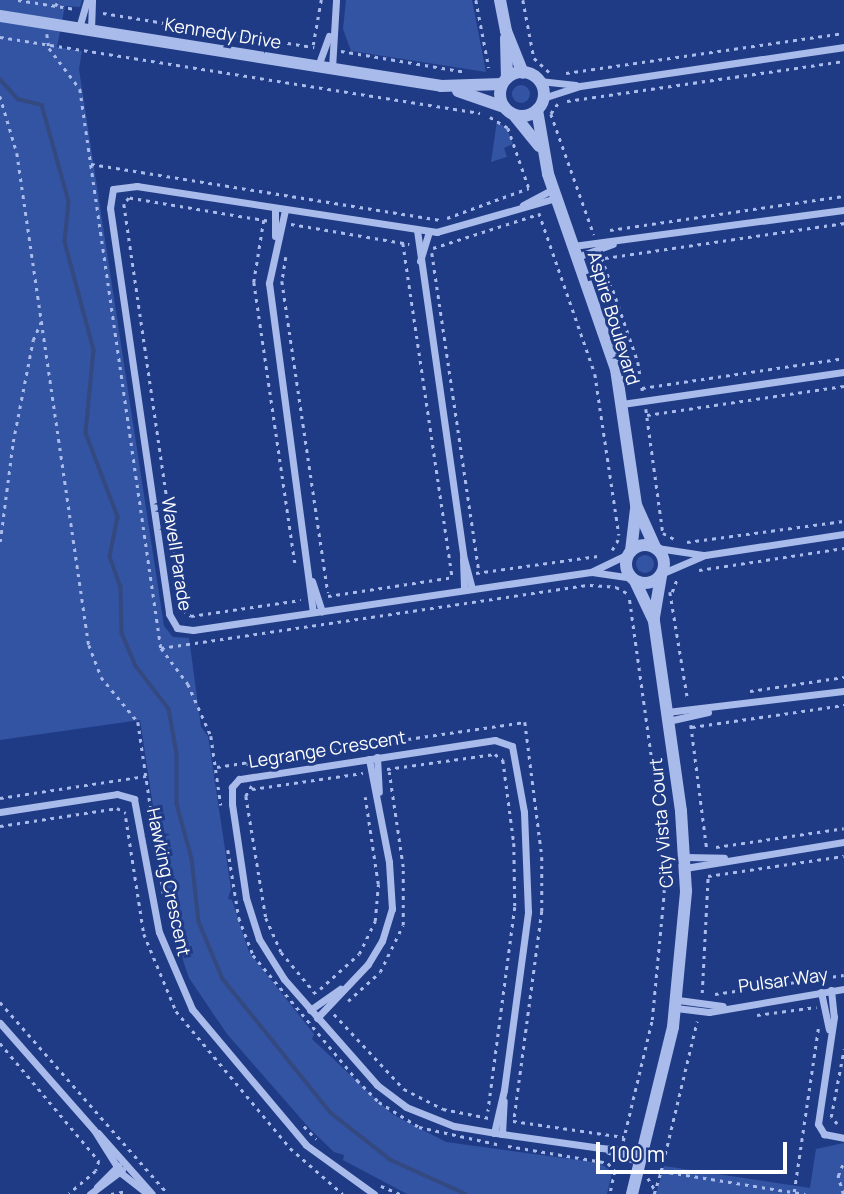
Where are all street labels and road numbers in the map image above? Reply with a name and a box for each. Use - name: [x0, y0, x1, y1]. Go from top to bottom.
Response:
- street label: Kennedy Drive: [163, 13, 283, 53]
- street label: Aspire Boulevard: [583, 249, 645, 387]
- street label: Wavell Parade: [157, 496, 197, 612]
- street label: Legrange Crescent: [247, 726, 407, 772]
- street label: City Vista Court: [645, 757, 677, 889]
- street label: Hawking Crescent: [143, 806, 195, 958]
- street label: Pulsar Way: [737, 963, 829, 997]

